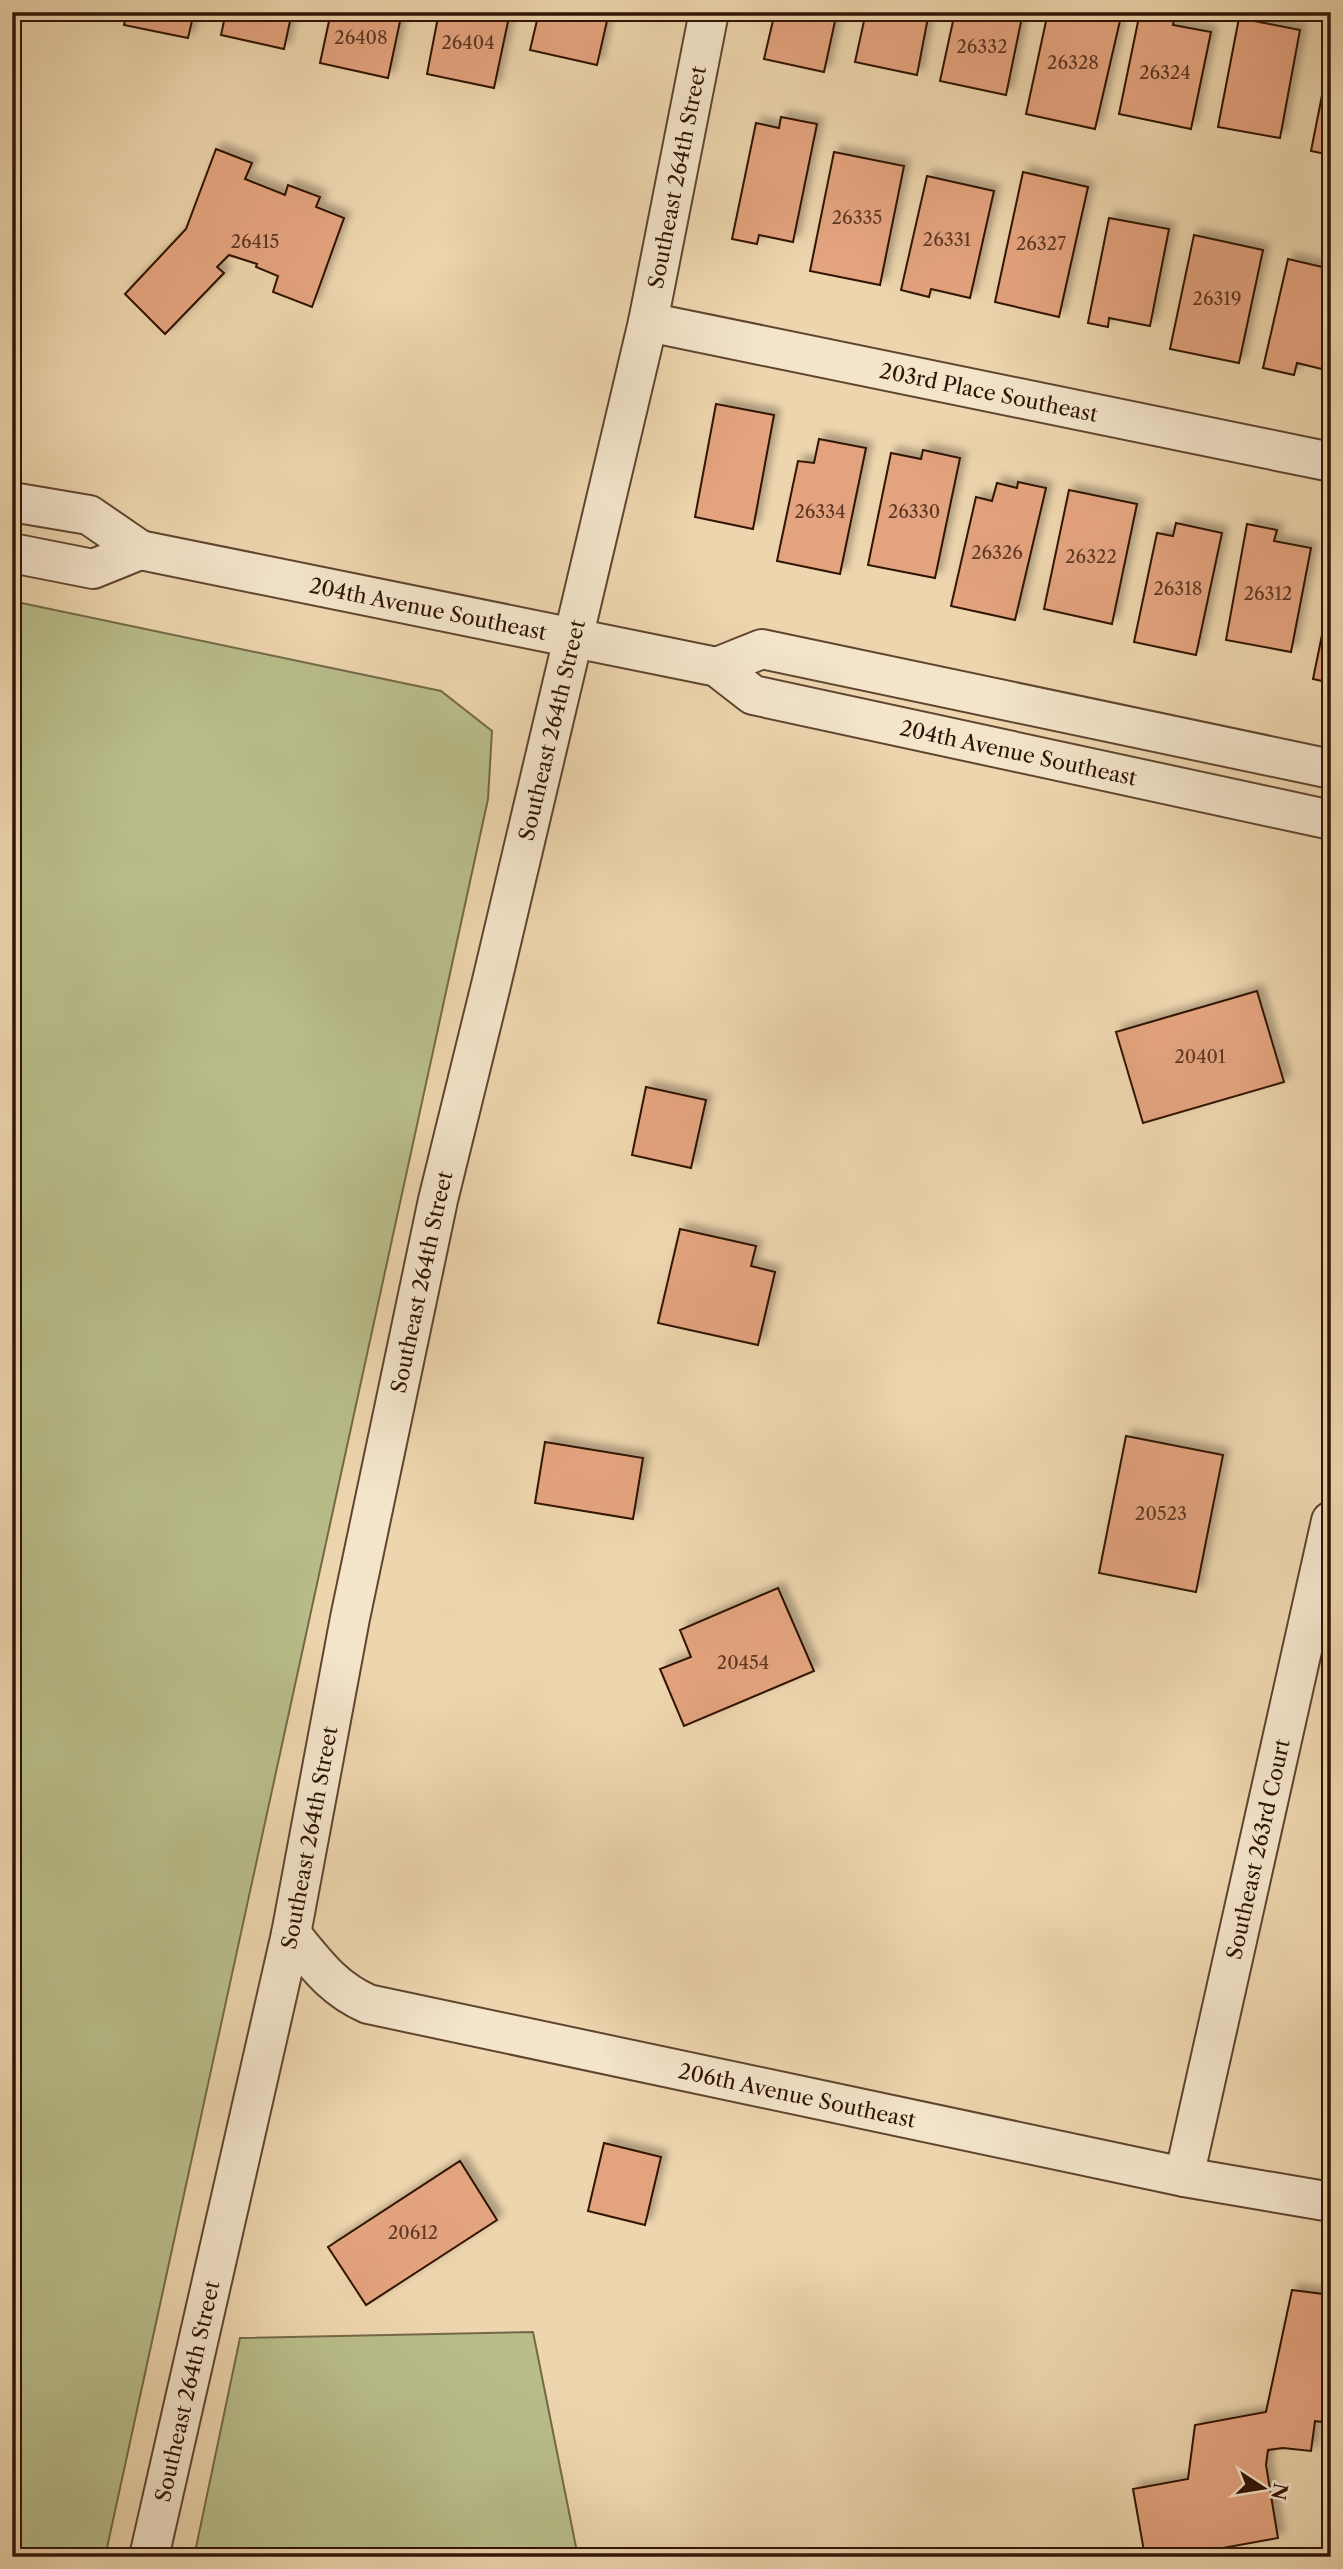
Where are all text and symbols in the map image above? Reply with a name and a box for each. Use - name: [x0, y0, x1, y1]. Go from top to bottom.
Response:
- house number: 26408: [334, 27, 388, 49]
- house number: 26404: [441, 32, 495, 54]
- house number: 26332: [956, 36, 1008, 58]
- house number: 26328: [1047, 52, 1099, 74]
- house number: 26324: [1139, 62, 1191, 84]
- street label: Southeast 264th Street: [642, 63, 711, 291]
- house number: 26335: [832, 207, 882, 229]
- house number: 26331: [923, 229, 972, 251]
- house number: 26415: [231, 231, 279, 253]
- house number: 26327: [1016, 233, 1066, 255]
- house number: 26319: [1193, 288, 1241, 310]
- street label: 203rd Place Southeast: [878, 357, 1101, 427]
- house number: 26334: [794, 501, 846, 523]
- house number: 26330: [888, 501, 940, 523]
- house number: 26326: [971, 542, 1023, 564]
- house number: 26322: [1065, 546, 1117, 568]
- street label: 204th Avenue Southeast: [307, 572, 550, 645]
- house number: 26318: [1153, 578, 1203, 600]
- house number: 26312: [1244, 583, 1292, 605]
- street label: Southeast 264th Street: [513, 617, 590, 843]
- street label: 204th Avenue Southeast: [898, 715, 1140, 790]
- house number: 20401: [1174, 1046, 1226, 1068]
- street label: Southeast 264th Street: [385, 1168, 457, 1395]
- house number: 20523: [1135, 1503, 1187, 1525]
- house number: 20454: [717, 1652, 769, 1674]
- street label: Southeast 264th Street: [275, 1724, 342, 1951]
- street label: Southeast 263rd Court: [1221, 1736, 1294, 1962]
- street label: 206th Avenue Southeast: [676, 2058, 919, 2132]
- house number: 20612: [388, 2222, 438, 2244]
- street label: Southeast 264th Street: [149, 2278, 224, 2504]
- north arrow: [1228, 2454, 1298, 2524]
- text: N: [1266, 2481, 1292, 2502]

